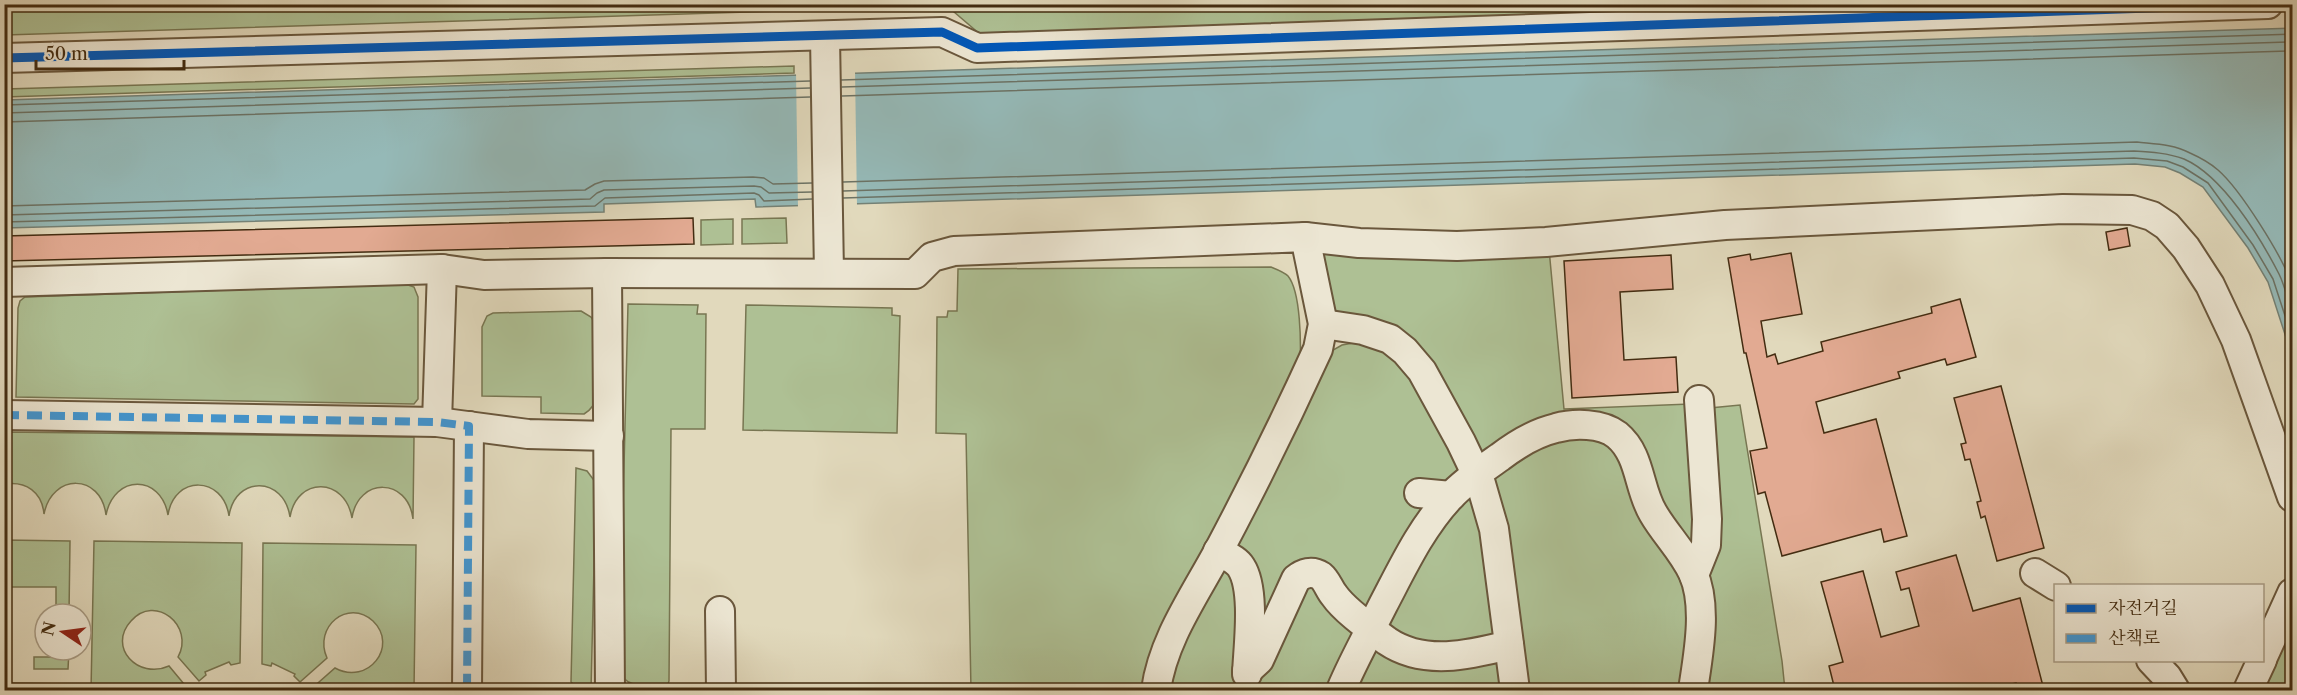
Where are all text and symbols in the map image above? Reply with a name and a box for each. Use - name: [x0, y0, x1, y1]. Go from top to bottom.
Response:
- scale bar: [36, 33, 184, 71]
- text: 50 m: [45, 43, 88, 65]
- legend: [2054, 584, 2264, 662]
- text: 자전거길: [2108, 597, 2178, 619]
- north arrow: [33, 602, 93, 662]
- text: N: [37, 620, 60, 638]
- text: 산책로: [2108, 627, 2160, 649]

